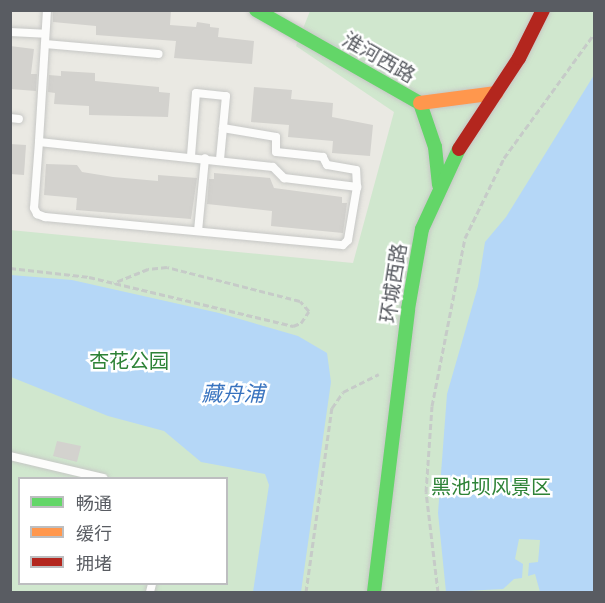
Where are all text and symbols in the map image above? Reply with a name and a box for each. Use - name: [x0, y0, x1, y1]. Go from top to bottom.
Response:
- street label: 淮河西路: [338, 27, 420, 87]
- street label: 环城西路: [375, 242, 411, 324]
- park label: 杏花公园: [89, 348, 169, 372]
- water label: 藏舟浦: [202, 380, 264, 406]
- park label: 黑池坝风景区: [431, 474, 551, 498]
- legend: [18, 477, 228, 585]
- text: 畅通: [76, 492, 112, 514]
- text: 缓行: [76, 522, 112, 544]
- text: 拥堵: [76, 552, 112, 574]

